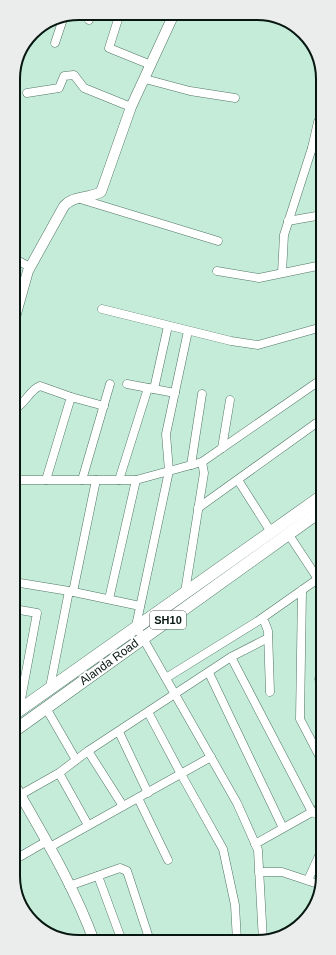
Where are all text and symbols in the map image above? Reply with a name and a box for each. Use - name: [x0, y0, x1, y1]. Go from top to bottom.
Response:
- road number: SH10: [150, 611, 186, 629]
- street label: Alanda Road: [77, 636, 141, 688]

